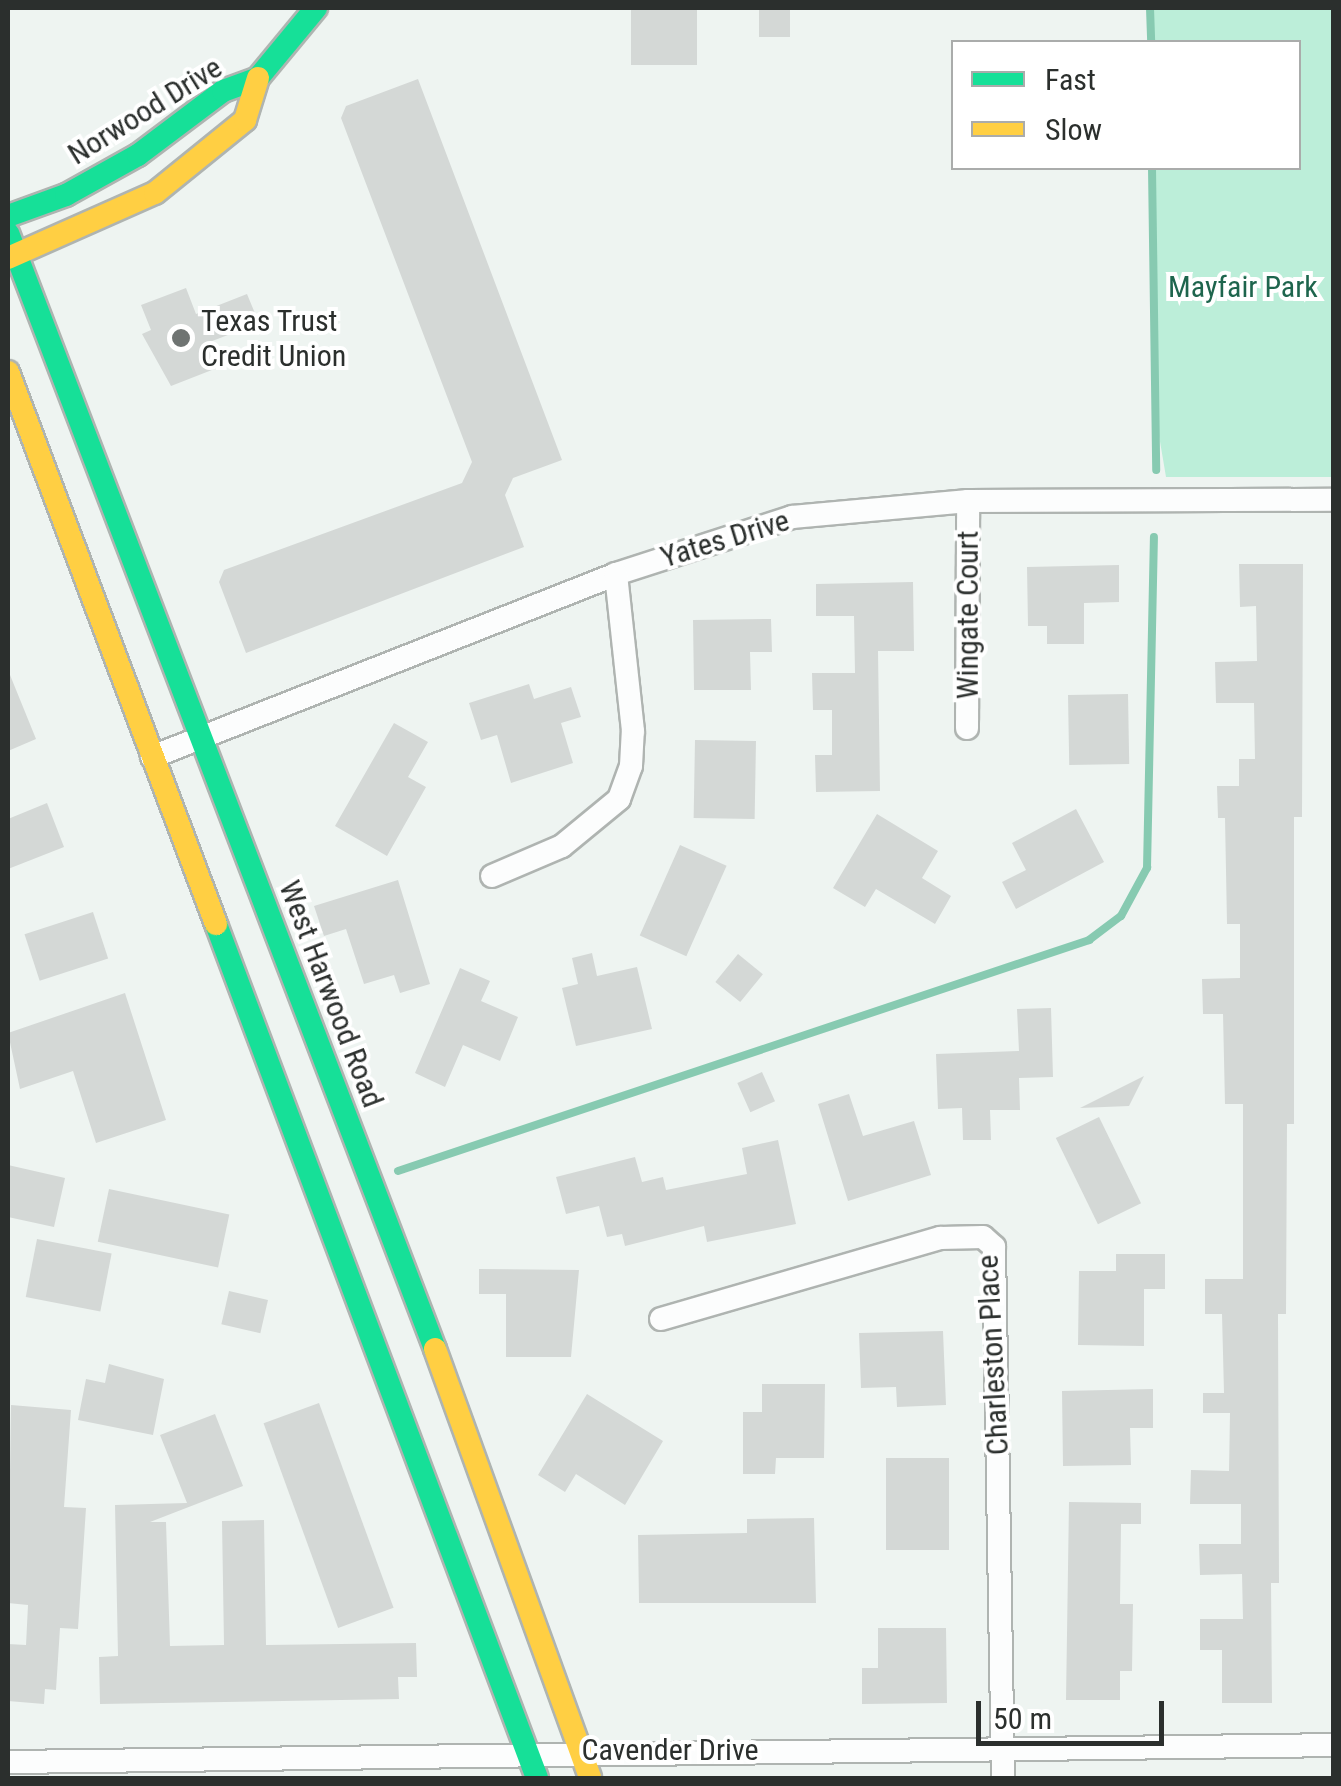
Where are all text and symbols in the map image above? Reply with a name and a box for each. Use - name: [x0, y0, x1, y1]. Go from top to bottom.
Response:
- legend: [951, 40, 1301, 170]
- street label: Norwood Drive: [62, 50, 228, 172]
- text: Fast: [1045, 62, 1096, 97]
- text: Slow: [1045, 112, 1102, 147]
- park label: Mayfair Park: [1168, 269, 1318, 305]
- place label: Texas Trust Credit Union: [201, 303, 346, 374]
- marker: Texas Trust Credit Union: [170, 327, 192, 349]
- street label: Yates Drive: [656, 502, 794, 576]
- street label: Wingate Court: [950, 531, 986, 699]
- street label: West Harwood Road: [271, 876, 391, 1112]
- street label: Charleston Place: [970, 1254, 1016, 1456]
- scale bar: [981, 1681, 1168, 1743]
- text: 50 m: [993, 1701, 1052, 1736]
- street label: Cavender Drive: [581, 1732, 759, 1768]

